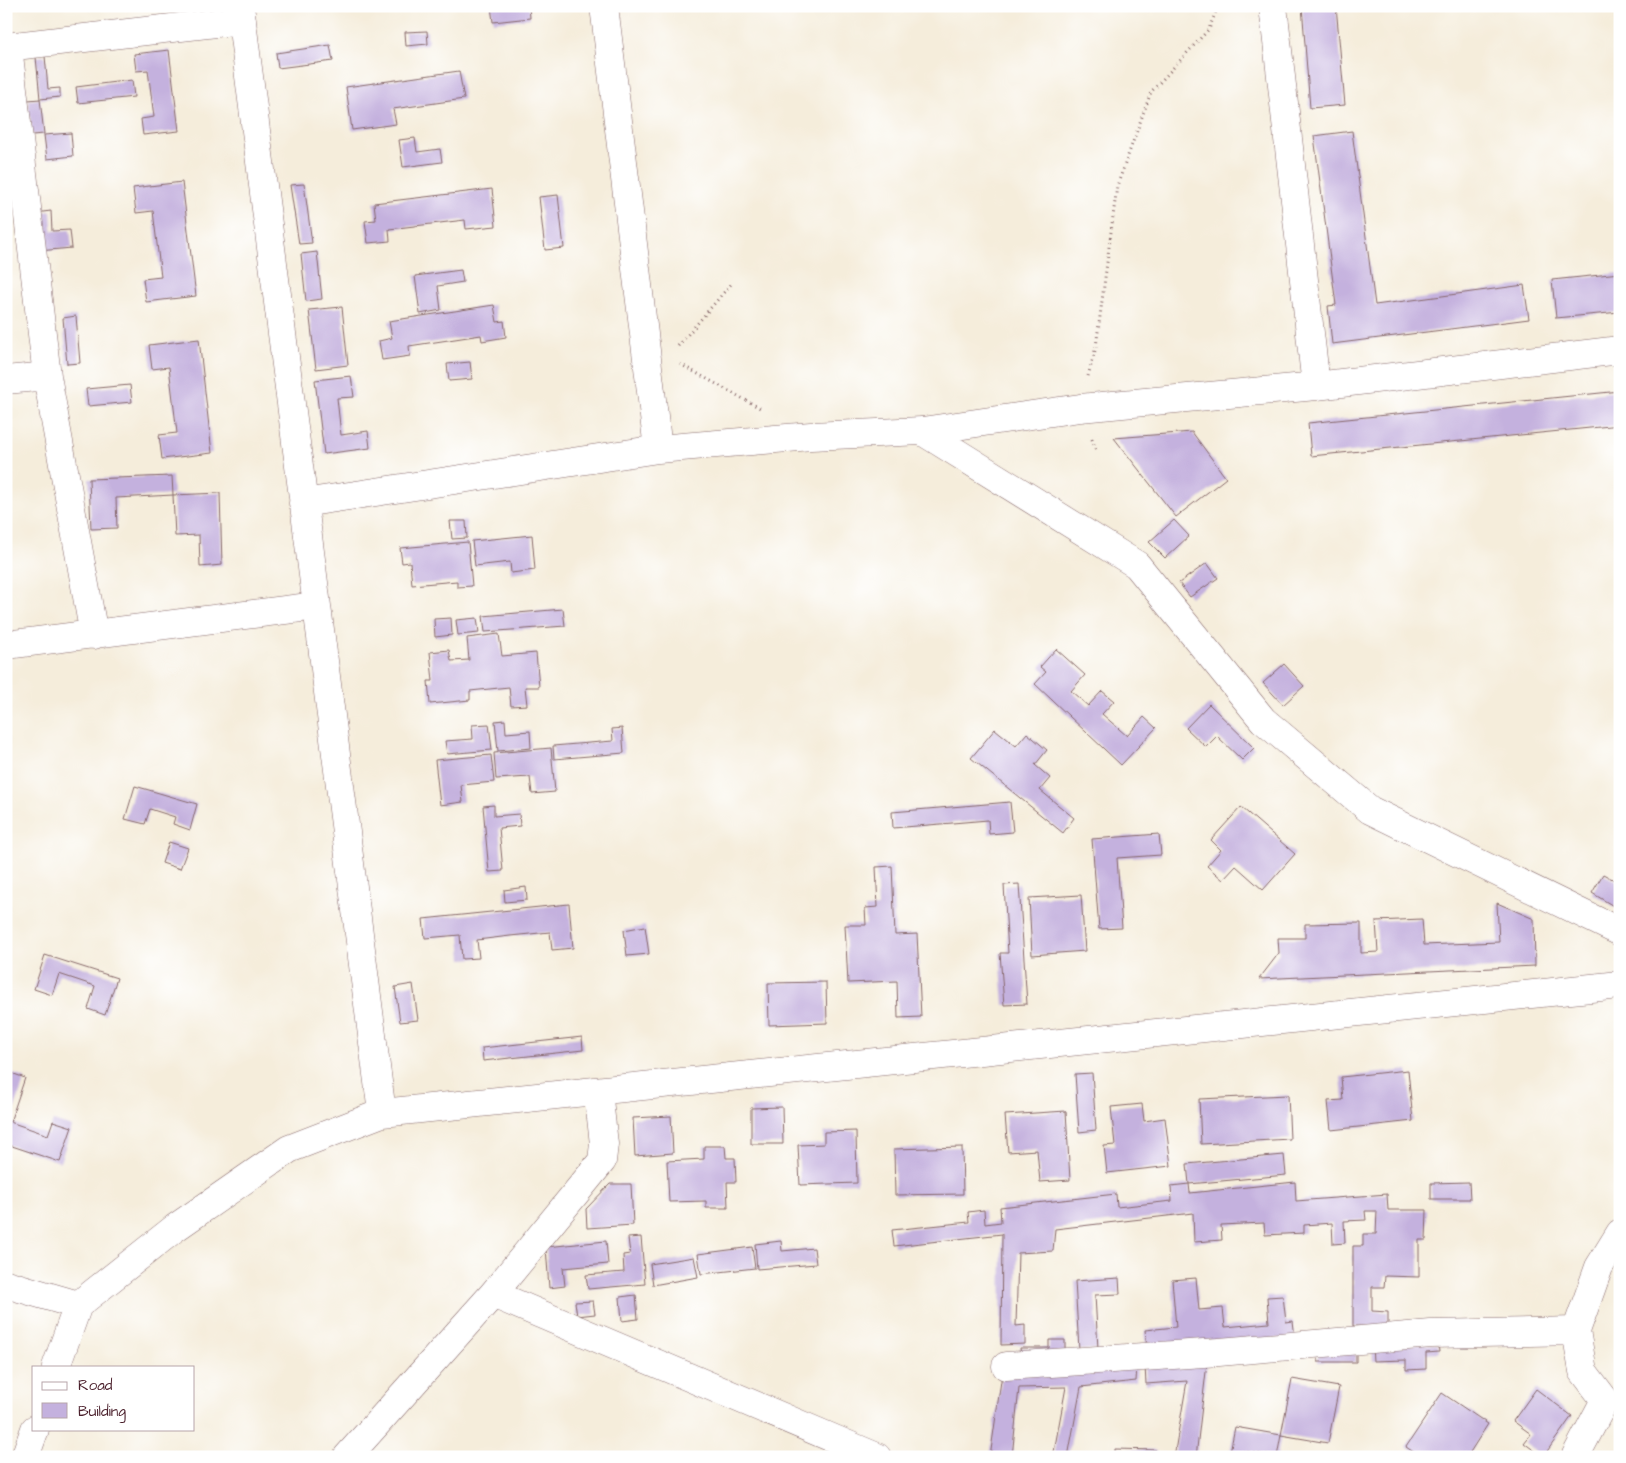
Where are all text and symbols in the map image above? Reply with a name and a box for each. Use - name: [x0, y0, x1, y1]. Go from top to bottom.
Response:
- legend: [32, 1366, 195, 1430]
- text: Road: [78, 1375, 113, 1396]
- text: Building: [78, 1401, 126, 1423]

